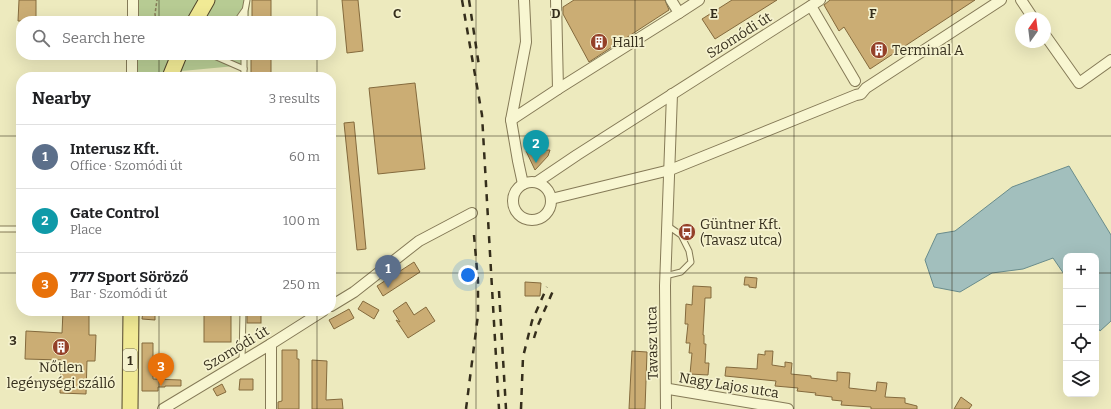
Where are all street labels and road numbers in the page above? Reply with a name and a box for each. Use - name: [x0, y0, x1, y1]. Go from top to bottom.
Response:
- street label: Szomódi út: [704, 9, 775, 62]
- street label: Tavasz utca: [643, 306, 662, 380]
- street label: Szomódi út: [200, 322, 272, 375]
- road number: 1: [123, 349, 137, 371]
- street label: Nagy Lajos utca: [678, 369, 781, 402]

